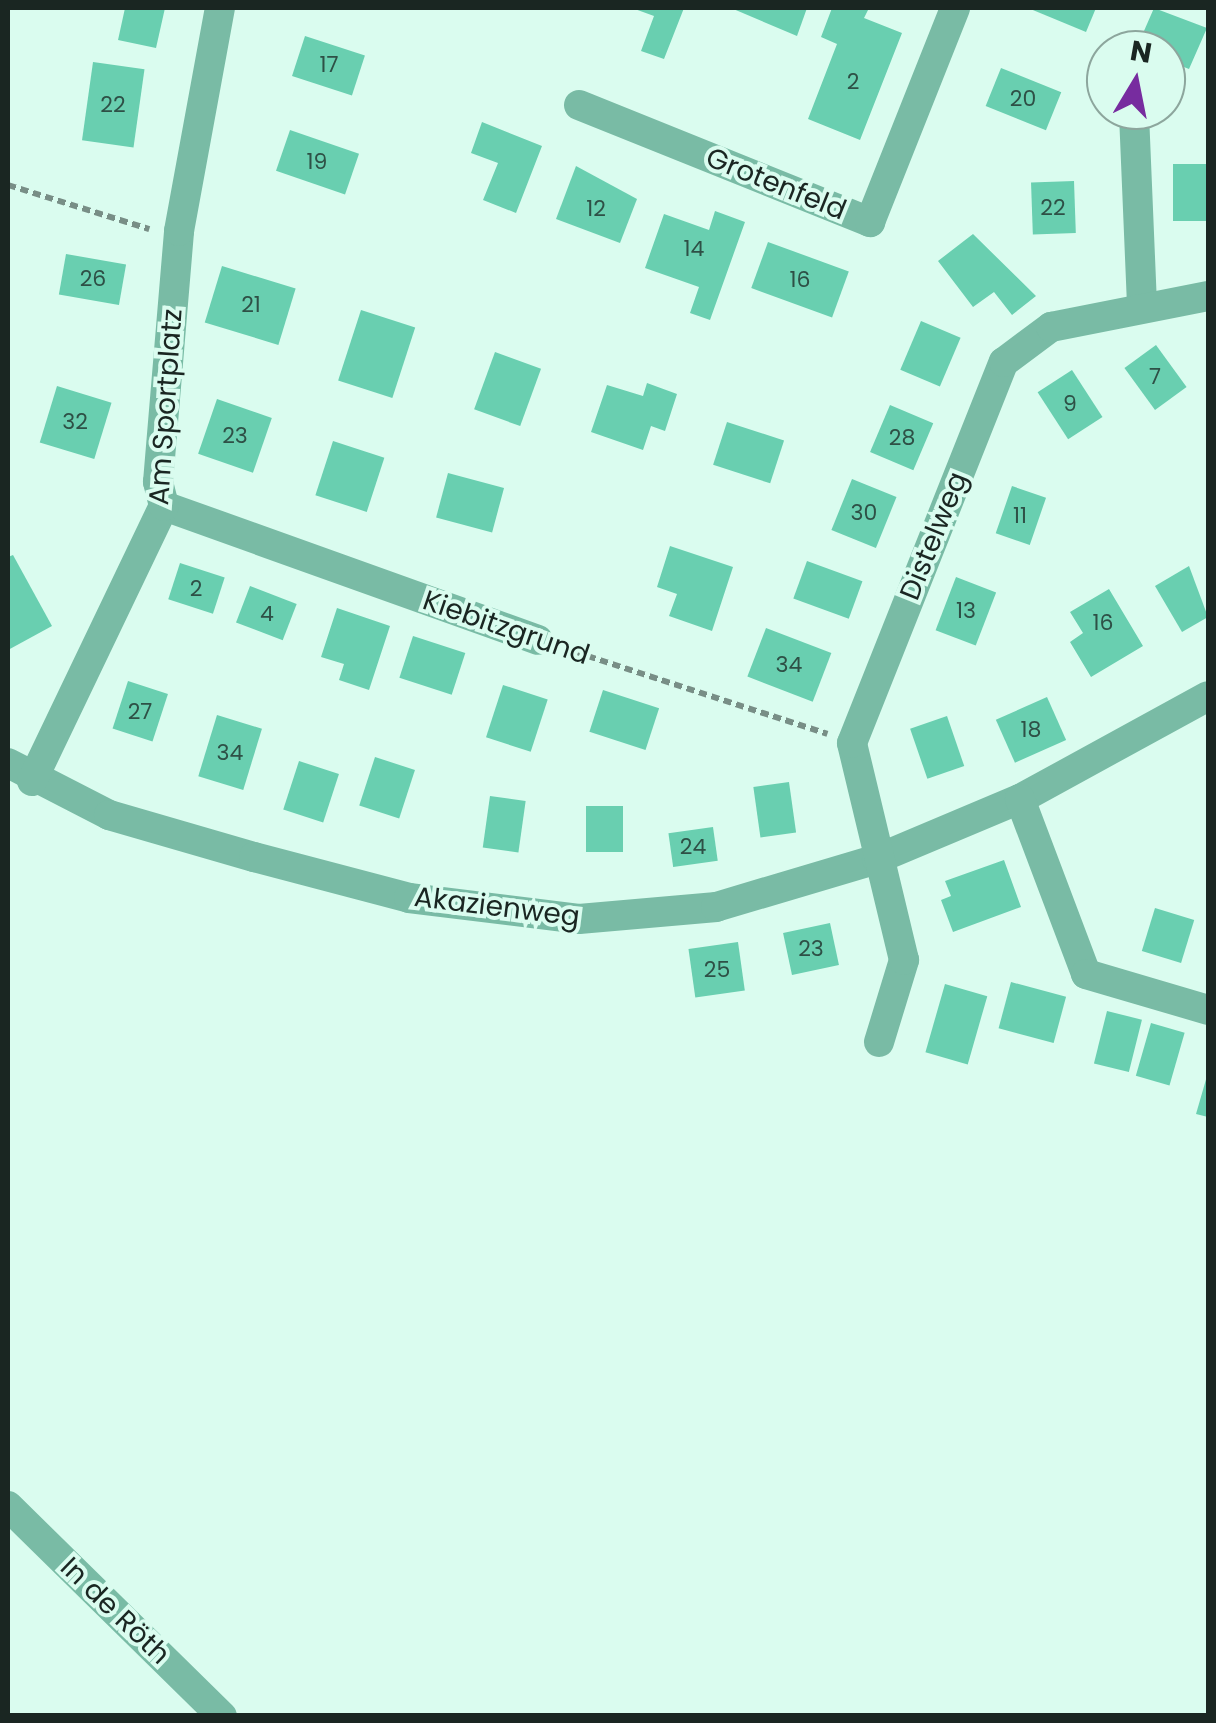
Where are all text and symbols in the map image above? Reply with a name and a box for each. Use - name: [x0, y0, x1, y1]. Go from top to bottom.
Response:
- north arrow: [1086, 30, 1186, 130]
- text: N: [1127, 31, 1155, 73]
- house number: 17: [319, 52, 339, 78]
- house number: 2: [847, 69, 859, 95]
- house number: 20: [1010, 86, 1036, 112]
- house number: 22: [100, 92, 126, 118]
- street label: Grotenfeld: [701, 141, 851, 227]
- house number: 19: [307, 149, 327, 175]
- house number: 22: [1040, 195, 1066, 221]
- house number: 12: [586, 196, 606, 222]
- house number: 14: [684, 236, 704, 262]
- house number: 26: [80, 266, 106, 292]
- house number: 16: [789, 267, 811, 293]
- house number: 21: [241, 292, 261, 318]
- street label: Am Sportplatz: [142, 308, 190, 506]
- house number: 7: [1149, 364, 1161, 390]
- house number: 9: [1063, 391, 1077, 417]
- house number: 32: [62, 409, 88, 435]
- house number: 23: [222, 423, 248, 449]
- house number: 28: [889, 425, 915, 451]
- street label: Distelweg: [893, 467, 975, 605]
- house number: 30: [851, 500, 877, 526]
- house number: 11: [1013, 503, 1027, 529]
- house number: 2: [190, 576, 202, 602]
- street label: Kiebitzgrund: [418, 584, 594, 672]
- house number: 13: [956, 598, 976, 624]
- house number: 4: [260, 601, 274, 627]
- house number: 16: [1092, 610, 1114, 636]
- house number: 34: [776, 652, 802, 678]
- house number: 27: [128, 699, 152, 725]
- house number: 18: [1021, 717, 1041, 743]
- house number: 34: [217, 740, 243, 766]
- house number: 24: [680, 834, 706, 860]
- street label: Akazienweg: [412, 880, 582, 934]
- house number: 23: [798, 936, 824, 962]
- house number: 25: [704, 957, 730, 983]
- street label: In de Röth: [53, 1551, 177, 1671]

